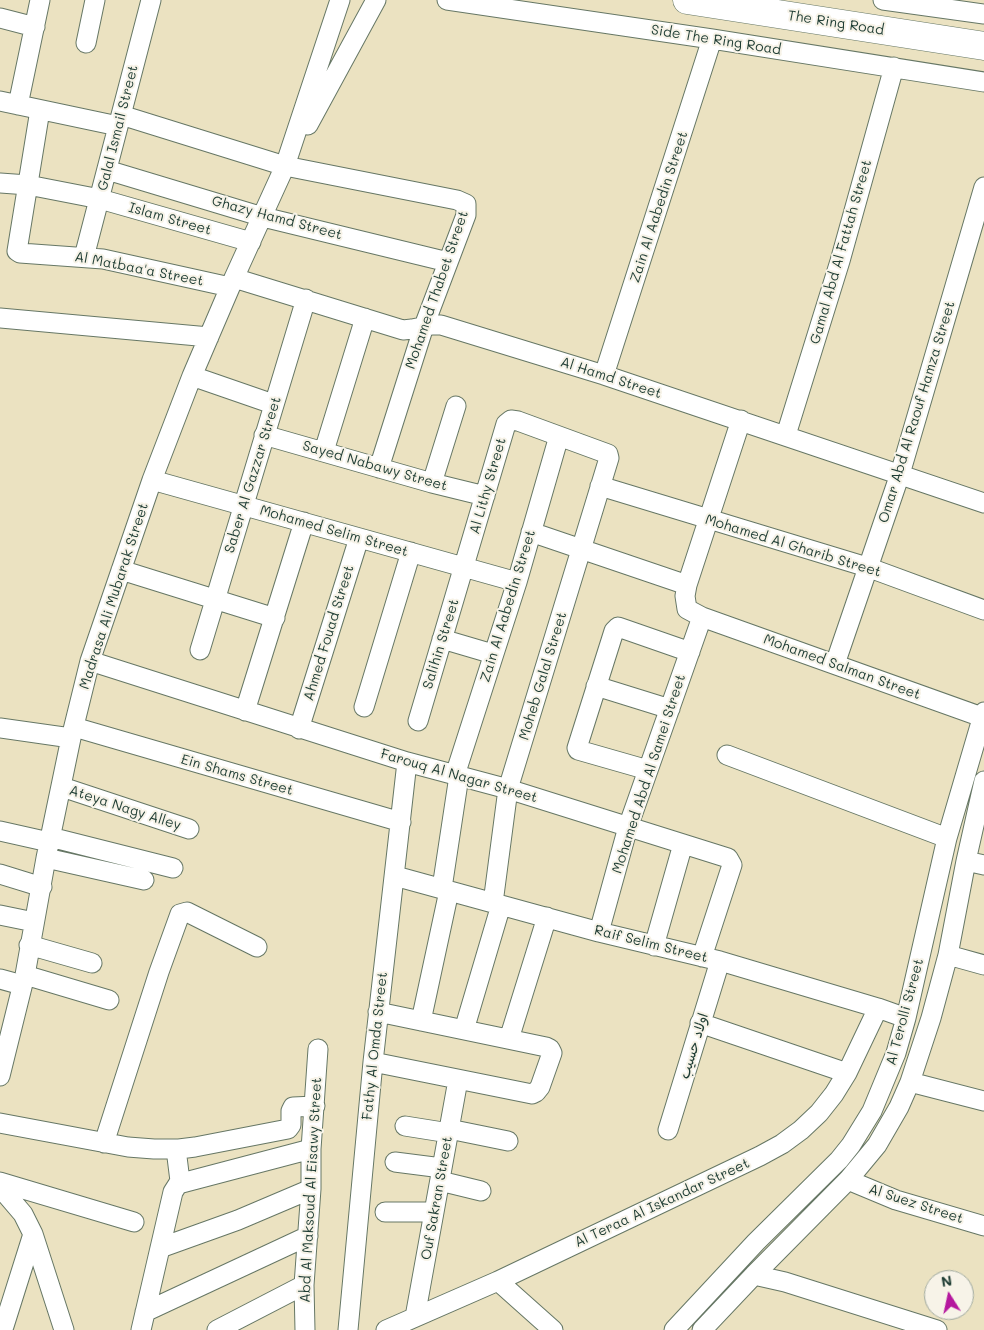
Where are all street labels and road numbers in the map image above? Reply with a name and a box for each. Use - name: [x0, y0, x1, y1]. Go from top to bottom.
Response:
- street label: The Ring Road: [787, 7, 885, 39]
- street label: Side The Ring Road: [650, 21, 782, 59]
- street label: Galal Ismail Street: [94, 63, 142, 193]
- street label: Zain Al Aabedin Street: [627, 129, 691, 285]
- street label: Gamal Abd Al Fattah Street: [807, 158, 875, 346]
- street label: Ghazy Hamd Street: [210, 193, 344, 243]
- street label: Islam Street: [127, 199, 213, 239]
- street label: Mohamed Thabet Street: [402, 209, 472, 371]
- street label: Al Matbaa'a Street: [73, 248, 205, 290]
- street label: Omar Abd Al Raouf Hamza Street: [875, 299, 959, 525]
- street label: Al Hamd Street: [558, 354, 664, 402]
- street label: Saber Al Gazzar Street: [221, 395, 285, 555]
- street label: Al Lithy Street: [466, 436, 510, 536]
- street label: Sayed Nabawy Street: [301, 437, 449, 495]
- street label: Madrasa Ali Mubarak Street: [76, 501, 152, 691]
- street label: Mohamed Selim Street: [258, 502, 410, 560]
- street label: Mohamed Al Gharib Street: [703, 511, 883, 581]
- street label: Zain Al Aabedin Street: [477, 528, 539, 684]
- street label: Ahmed Fouad Street: [300, 563, 358, 703]
- street label: Salihin Street: [419, 597, 463, 691]
- street label: Moheb Galal Street: [515, 610, 571, 742]
- street label: Mohamed Salman Street: [761, 631, 923, 703]
- street label: Mohamed Abd Al Samei Street: [609, 672, 689, 876]
- street label: Farouq Al Nagar Street: [379, 746, 539, 806]
- street label: Ein Shams Street: [179, 751, 295, 799]
- street label: Ateya Nagy Alley: [67, 782, 183, 834]
- street label: Raif Selim Street: [592, 922, 710, 966]
- street label: Al Terolli Street: [883, 957, 927, 1067]
- street label: Fathy Al Omda Street: [359, 971, 391, 1121]
- street label: اولاد حسيب: [676, 1011, 712, 1081]
- street label: Abd Al Maksoud Al Eisawy Street: [297, 1077, 325, 1303]
- street label: Ouf Sakran Street: [418, 1135, 456, 1261]
- street label: Al Teraa Al Iskandar Street: [572, 1155, 752, 1251]
- street label: Al Suez Street: [866, 1181, 966, 1227]

